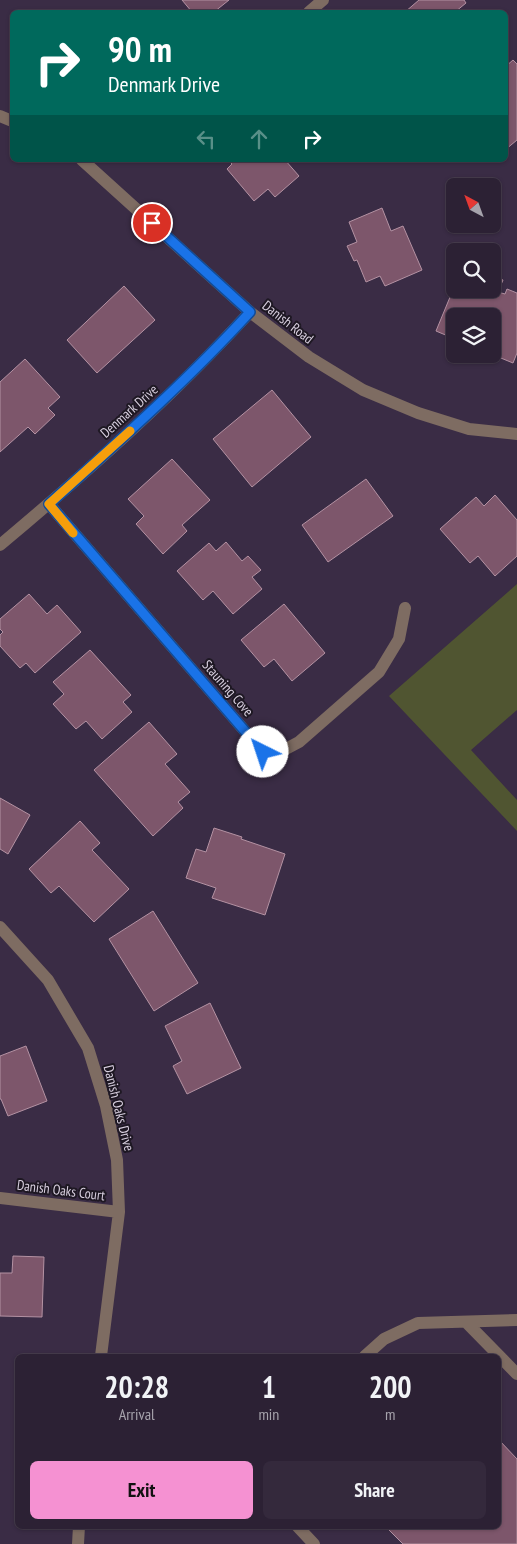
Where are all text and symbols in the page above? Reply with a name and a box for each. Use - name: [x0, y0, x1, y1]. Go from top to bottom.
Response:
- text: 90 m: [108, 26, 172, 72]
- icon: right: [25, 30, 90, 95]
- text: Denmark Drive: [108, 70, 220, 98]
- icon: left: [192, 125, 220, 153]
- icon: ahead: [245, 125, 273, 153]
- icon: right: [298, 125, 326, 153]
- north arrow: [446, 178, 501, 232]
- map controls: [446, 178, 501, 363]
- pin: [131, 202, 173, 244]
- icon: arrive: [138, 209, 166, 237]
- button: search: [446, 243, 501, 298]
- street label: Danish Road: [259, 296, 317, 348]
- button: layers: [446, 308, 501, 363]
- street label: Denmark Drive: [96, 380, 162, 442]
- street label: Stauning Cove: [199, 656, 258, 720]
- position arrow: [236, 725, 288, 777]
- street label: Danish Oaks Drive: [100, 1063, 138, 1153]
- street label: Danish Oaks Court: [16, 1176, 106, 1204]
- text: 20:28: [104, 1367, 169, 1406]
- text: 1: [262, 1367, 276, 1406]
- text: 200: [369, 1367, 412, 1406]
- text: Arrival: [119, 1404, 155, 1424]
- text: min: [258, 1404, 279, 1424]
- text: m: [385, 1404, 395, 1424]
- button: Exit: [30, 1461, 253, 1519]
- button: Share: [263, 1461, 486, 1519]

